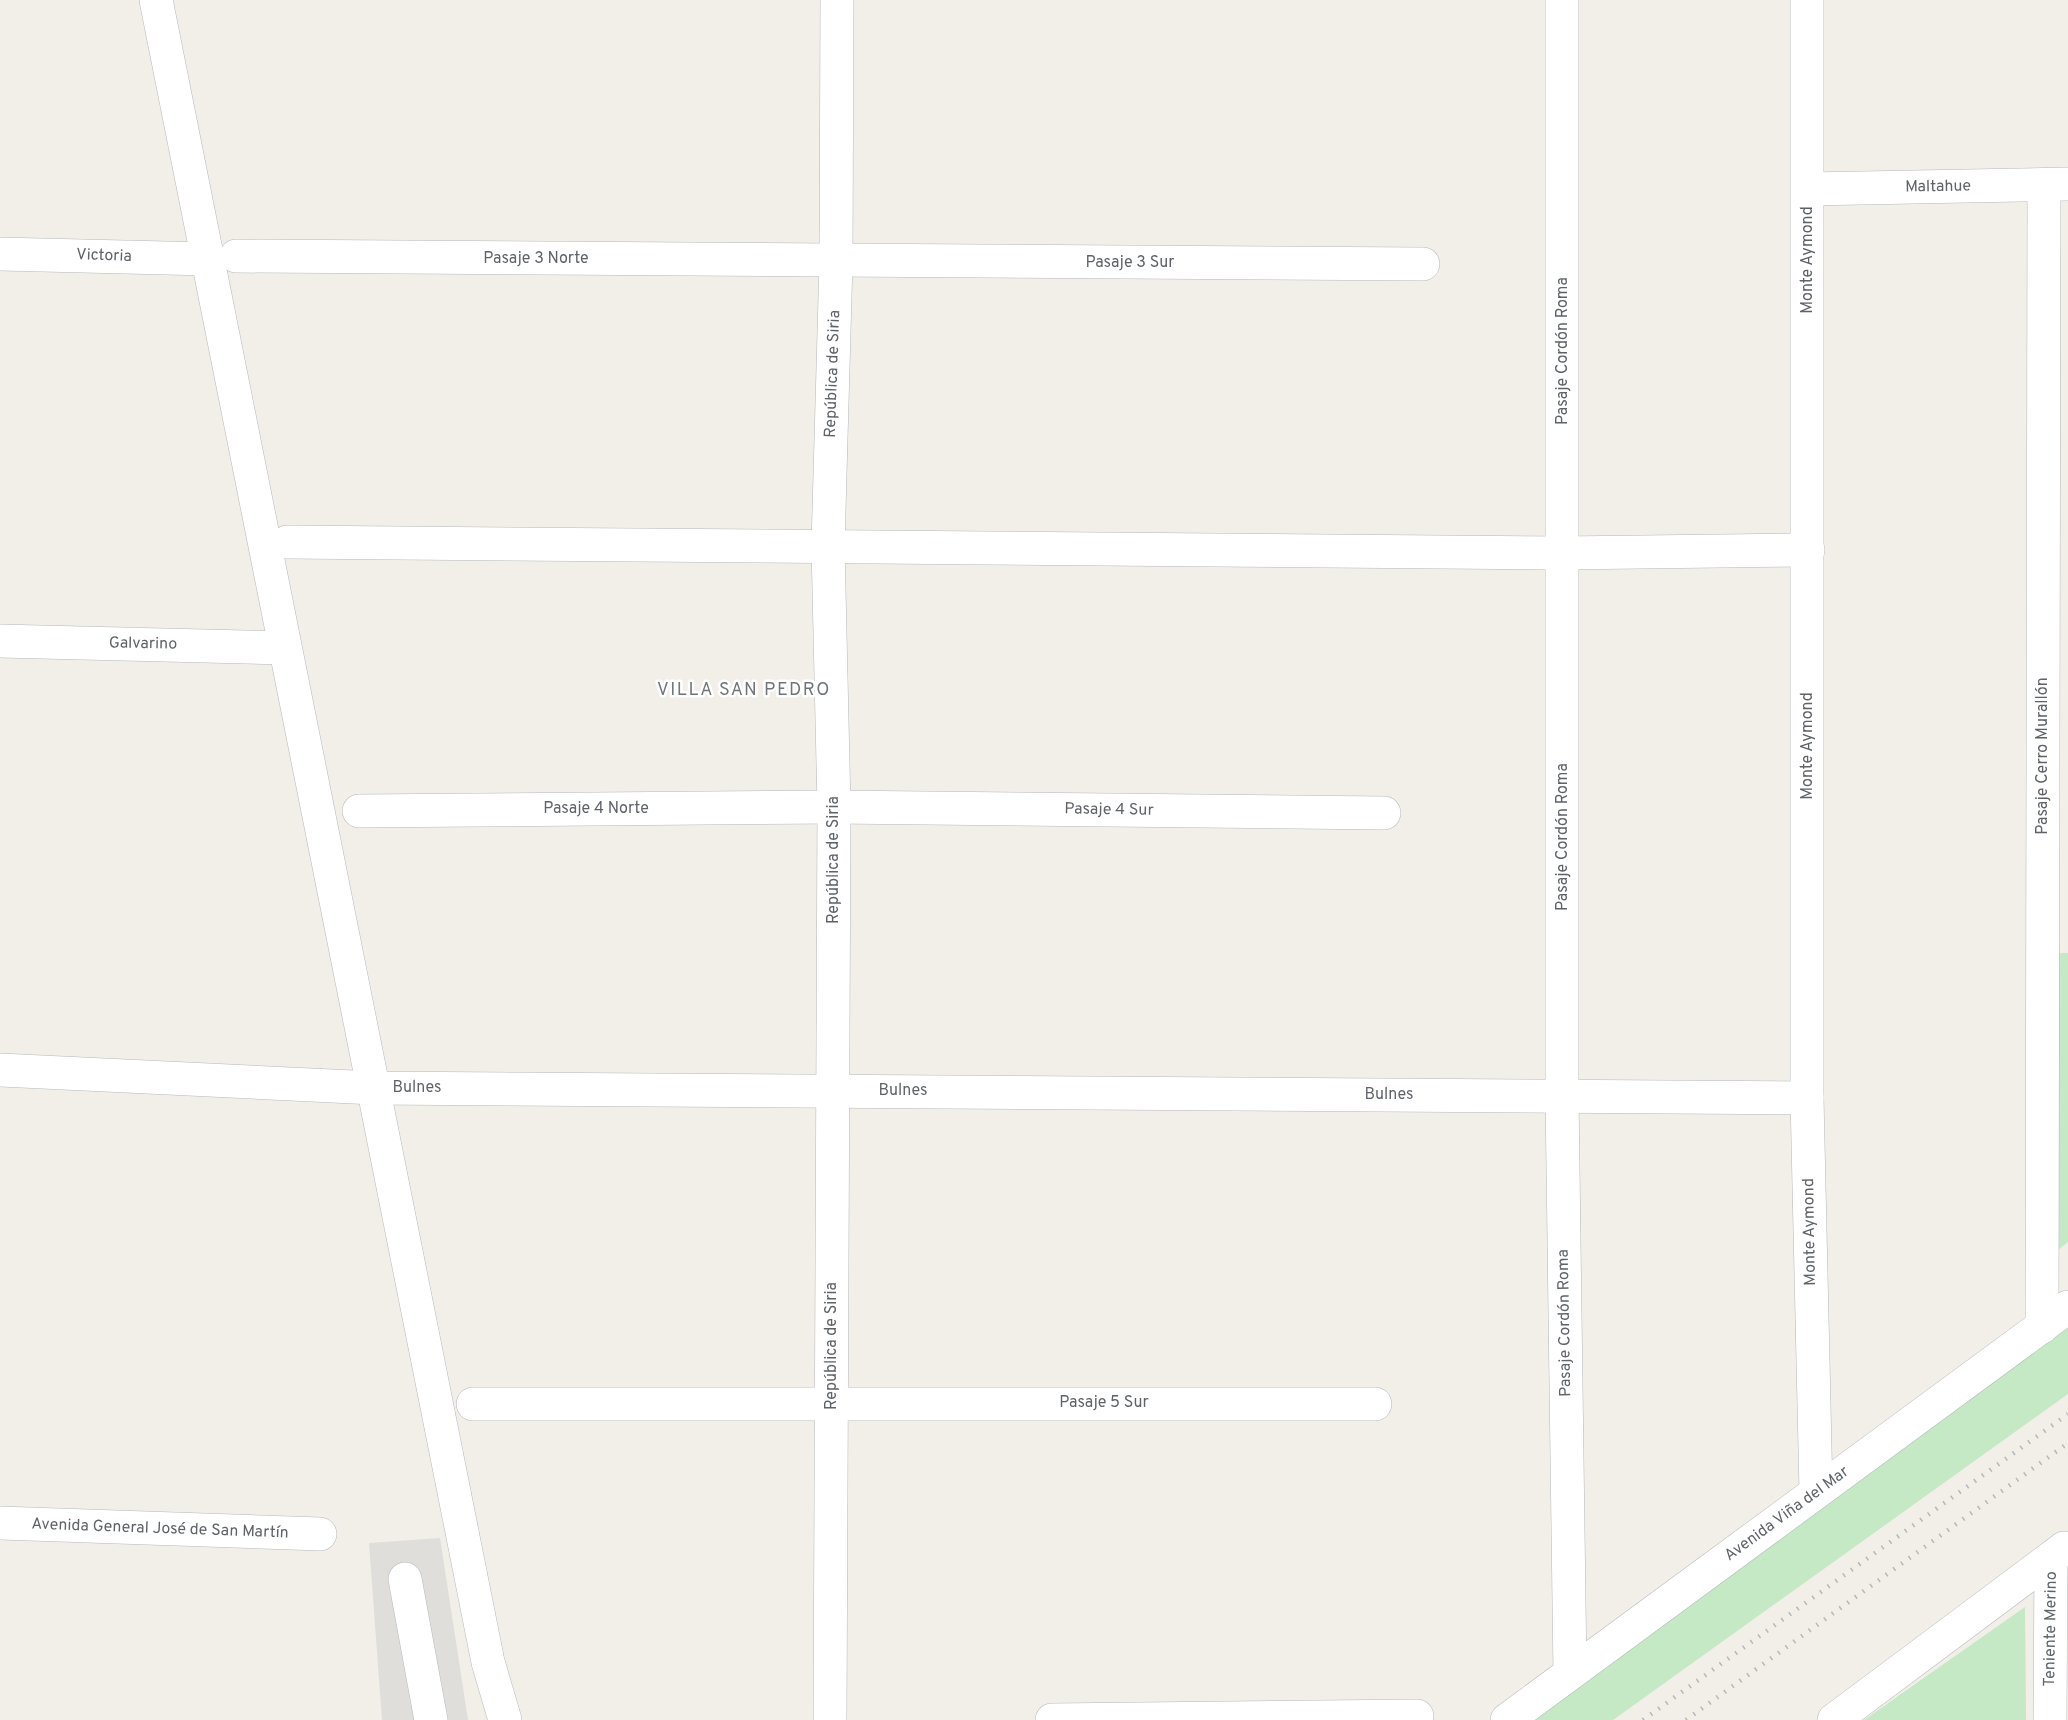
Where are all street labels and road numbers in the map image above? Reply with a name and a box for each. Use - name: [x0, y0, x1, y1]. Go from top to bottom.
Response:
- street label: Maltahue: [1905, 176, 1971, 198]
- street label: Monte Aymond: [1798, 206, 1818, 314]
- street label: Victoria: [76, 245, 132, 267]
- street label: Pasaje 3 Norte: [483, 249, 589, 269]
- street label: Pasaje 3 Sur: [1085, 253, 1175, 273]
- street label: Pasaje Cordón Roma: [1553, 277, 1573, 425]
- street label: República de Siria: [821, 310, 845, 438]
- street label: Galvarino: [109, 633, 177, 655]
- street label: Pasaje Cerro Murallón: [2033, 677, 2053, 835]
- street label: Monte Aymond: [1798, 692, 1818, 800]
- street label: Pasaje Cordón Roma: [1553, 763, 1573, 911]
- street label: República de Siria: [824, 796, 844, 924]
- street label: Pasaje 4 Norte: [543, 799, 649, 819]
- street label: Pasaje 4 Sur: [1064, 799, 1154, 821]
- street label: Bulnes: [393, 1078, 441, 1098]
- street label: Bulnes: [879, 1081, 927, 1101]
- street label: Bulnes: [1365, 1085, 1413, 1105]
- street label: Monte Aymond: [1799, 1178, 1821, 1286]
- street label: Pasaje Cordón Roma: [1554, 1249, 1576, 1397]
- street label: República de Siria: [822, 1282, 842, 1410]
- street label: Pasaje 5 Sur: [1059, 1393, 1149, 1413]
- street label: Avenida Viña del Mar: [1721, 1462, 1853, 1566]
- street label: Avenida General José de San Martín: [31, 1515, 289, 1543]
- street label: Teniente Merino: [2040, 1571, 2062, 1687]

